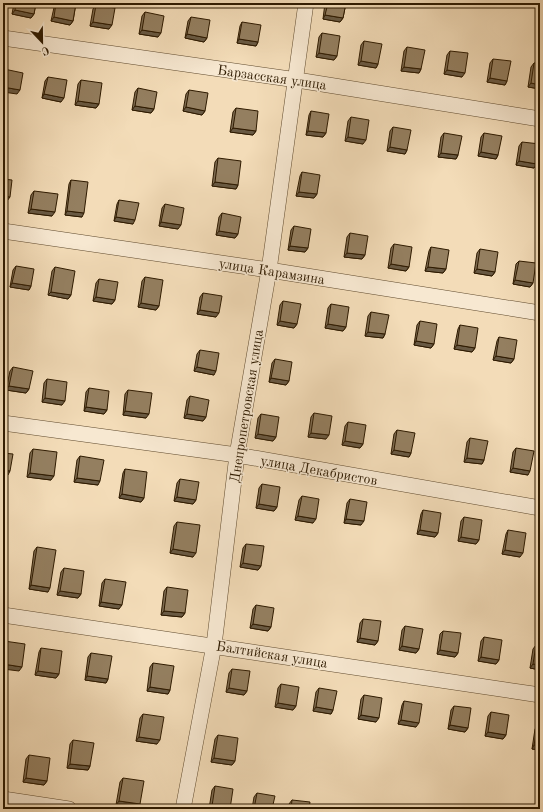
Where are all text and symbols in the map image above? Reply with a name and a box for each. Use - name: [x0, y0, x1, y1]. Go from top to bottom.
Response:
- north arrow: [22, 22, 62, 62]
- text: С: [40, 43, 51, 56]
- street label: Барзасская улица: [216, 63, 327, 93]
- street label: улица Карамзина: [218, 257, 326, 287]
- street label: Днепропетровская улица: [228, 328, 266, 484]
- street label: улица Декабристов: [259, 454, 379, 488]
- street label: Балтийская улица: [215, 639, 329, 671]

